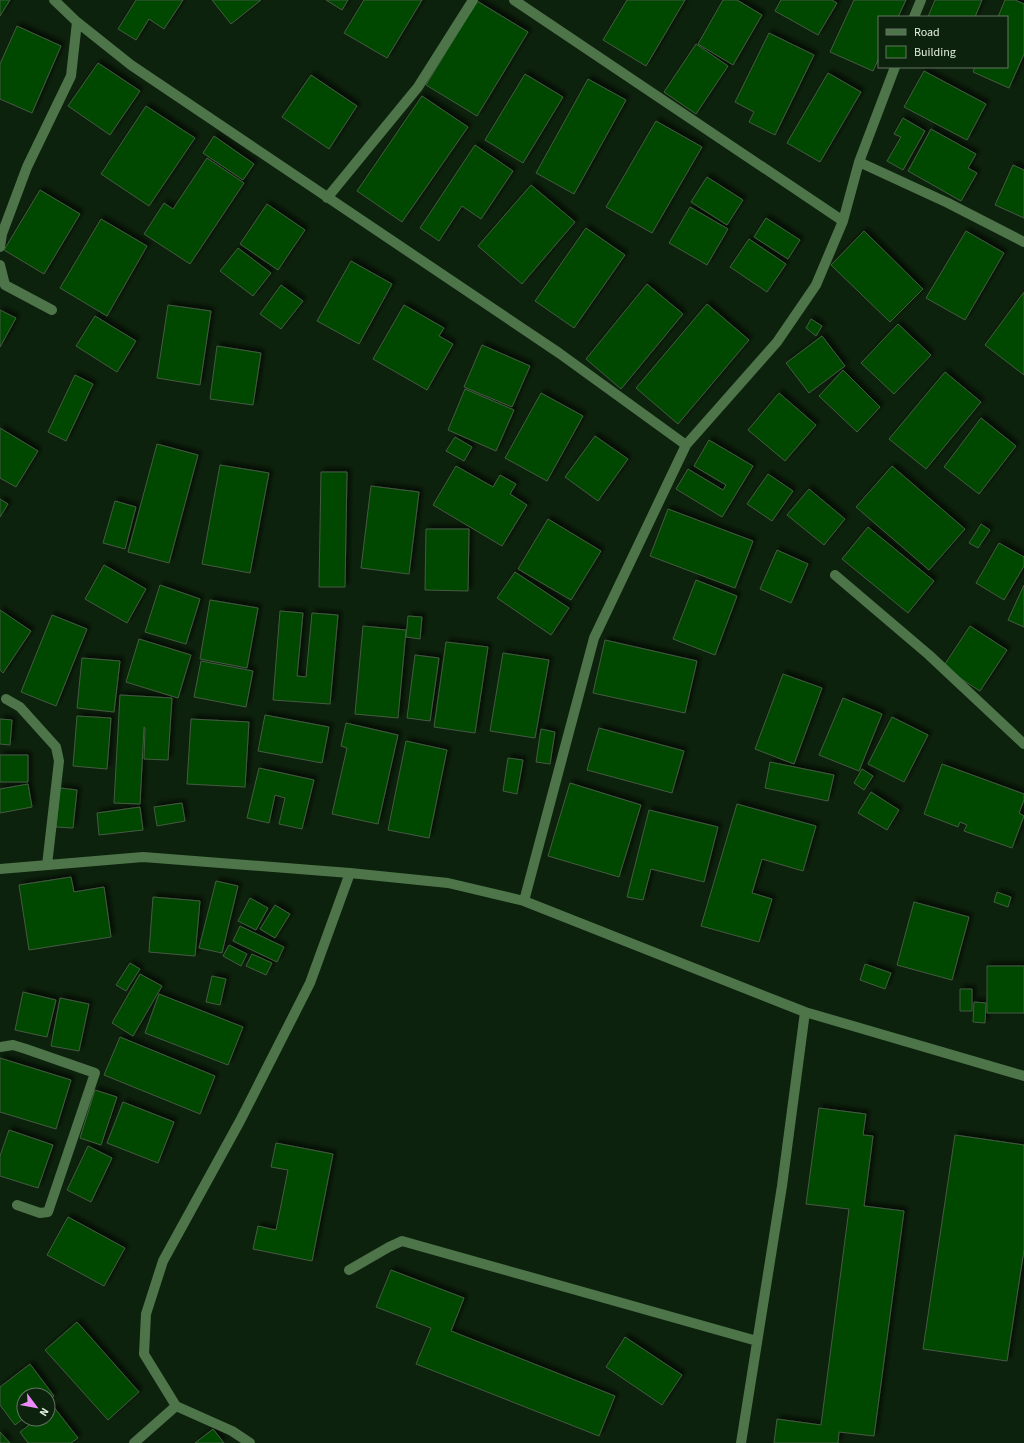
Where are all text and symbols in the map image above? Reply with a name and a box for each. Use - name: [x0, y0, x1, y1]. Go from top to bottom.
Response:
- legend: [878, 16, 1008, 68]
- text: Road: [914, 24, 940, 41]
- text: Building: [914, 44, 956, 61]
- north arrow: [16, 1387, 56, 1427]
- text: N: [36, 1405, 52, 1419]

